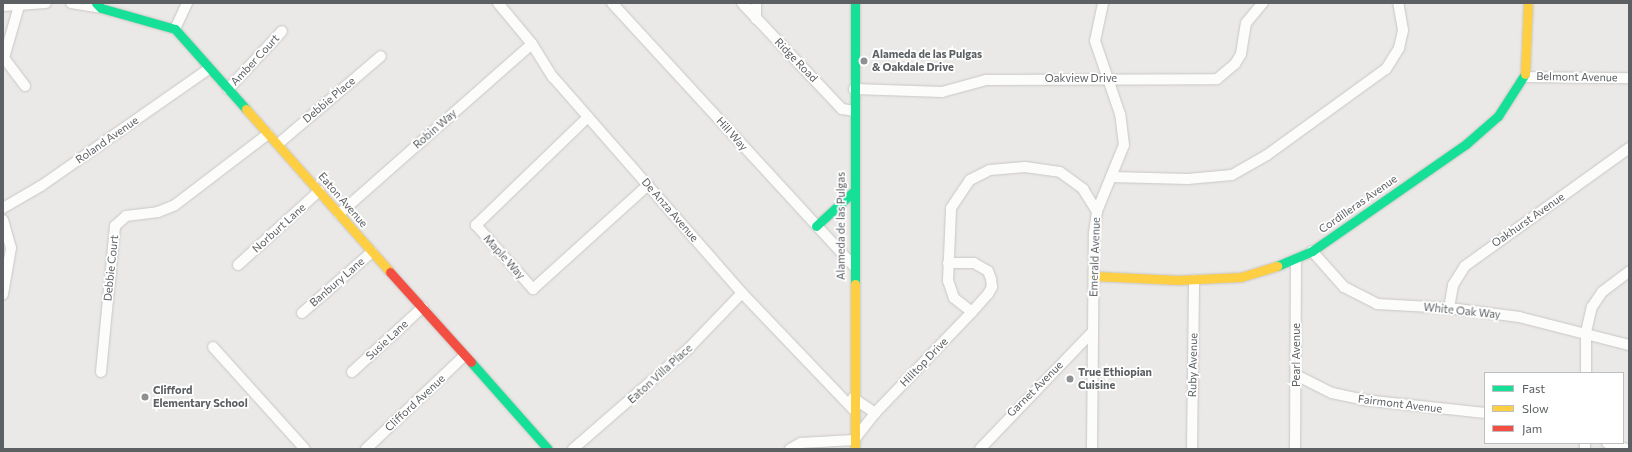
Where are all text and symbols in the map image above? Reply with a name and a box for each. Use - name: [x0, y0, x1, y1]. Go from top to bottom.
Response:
- street label: Amber Court: [228, 32, 282, 88]
- street label: Ridge Road: [772, 35, 820, 85]
- place label: Alameda de las Pulgas & Oakdale Drive: [872, 48, 982, 74]
- marker: Alameda de las Pulgas & Oakdale Drive: [859, 56, 869, 66]
- street label: Belmont Avenue: [1536, 70, 1618, 84]
- street label: Oakview Drive: [1045, 71, 1117, 85]
- street label: Debbie Place: [300, 74, 358, 126]
- street label: Robin Way: [411, 107, 459, 151]
- street label: Roland Avenue: [73, 113, 141, 167]
- street label: Hill Way: [713, 114, 751, 154]
- street label: Eaton Avenue: [316, 170, 370, 230]
- street label: Alameda de las Pulgas: [834, 172, 848, 280]
- street label: Cordilleras Avenue: [1316, 172, 1400, 236]
- street label: De Anza Avenue: [639, 176, 701, 244]
- street label: Oakhurst Avenue: [1489, 190, 1567, 250]
- street label: Norburt Lane: [250, 201, 308, 255]
- street label: Emerald Avenue: [1087, 217, 1103, 297]
- street label: Maple Way: [481, 232, 527, 282]
- street label: Debbie Court: [101, 234, 121, 302]
- street label: Banbury Lane: [307, 255, 367, 309]
- street label: White Oak Way: [1423, 300, 1501, 322]
- street label: Susie Lane: [363, 317, 411, 363]
- street label: Pearl Avenue: [1289, 323, 1303, 387]
- street label: Ruby Avenue: [1186, 333, 1200, 397]
- street label: Hilltop Drive: [897, 335, 951, 389]
- street label: Eaton Villa Place: [625, 342, 695, 406]
- street label: Garnet Avenue: [1004, 358, 1066, 420]
- place label: True Ethiopian Cuisine: [1078, 366, 1152, 392]
- street label: Clifford Avenue: [382, 372, 448, 434]
- legend: [1484, 372, 1624, 444]
- marker: True Ethiopian Cuisine: [1065, 374, 1075, 384]
- text: Fast: [1522, 381, 1545, 395]
- place label: Clifford Elementary School: [153, 384, 248, 410]
- marker: Clifford Elementary School: [140, 392, 150, 402]
- street label: Fairmont Avenue: [1357, 392, 1443, 416]
- text: Slow: [1522, 401, 1549, 415]
- text: Jam: [1522, 421, 1542, 435]

